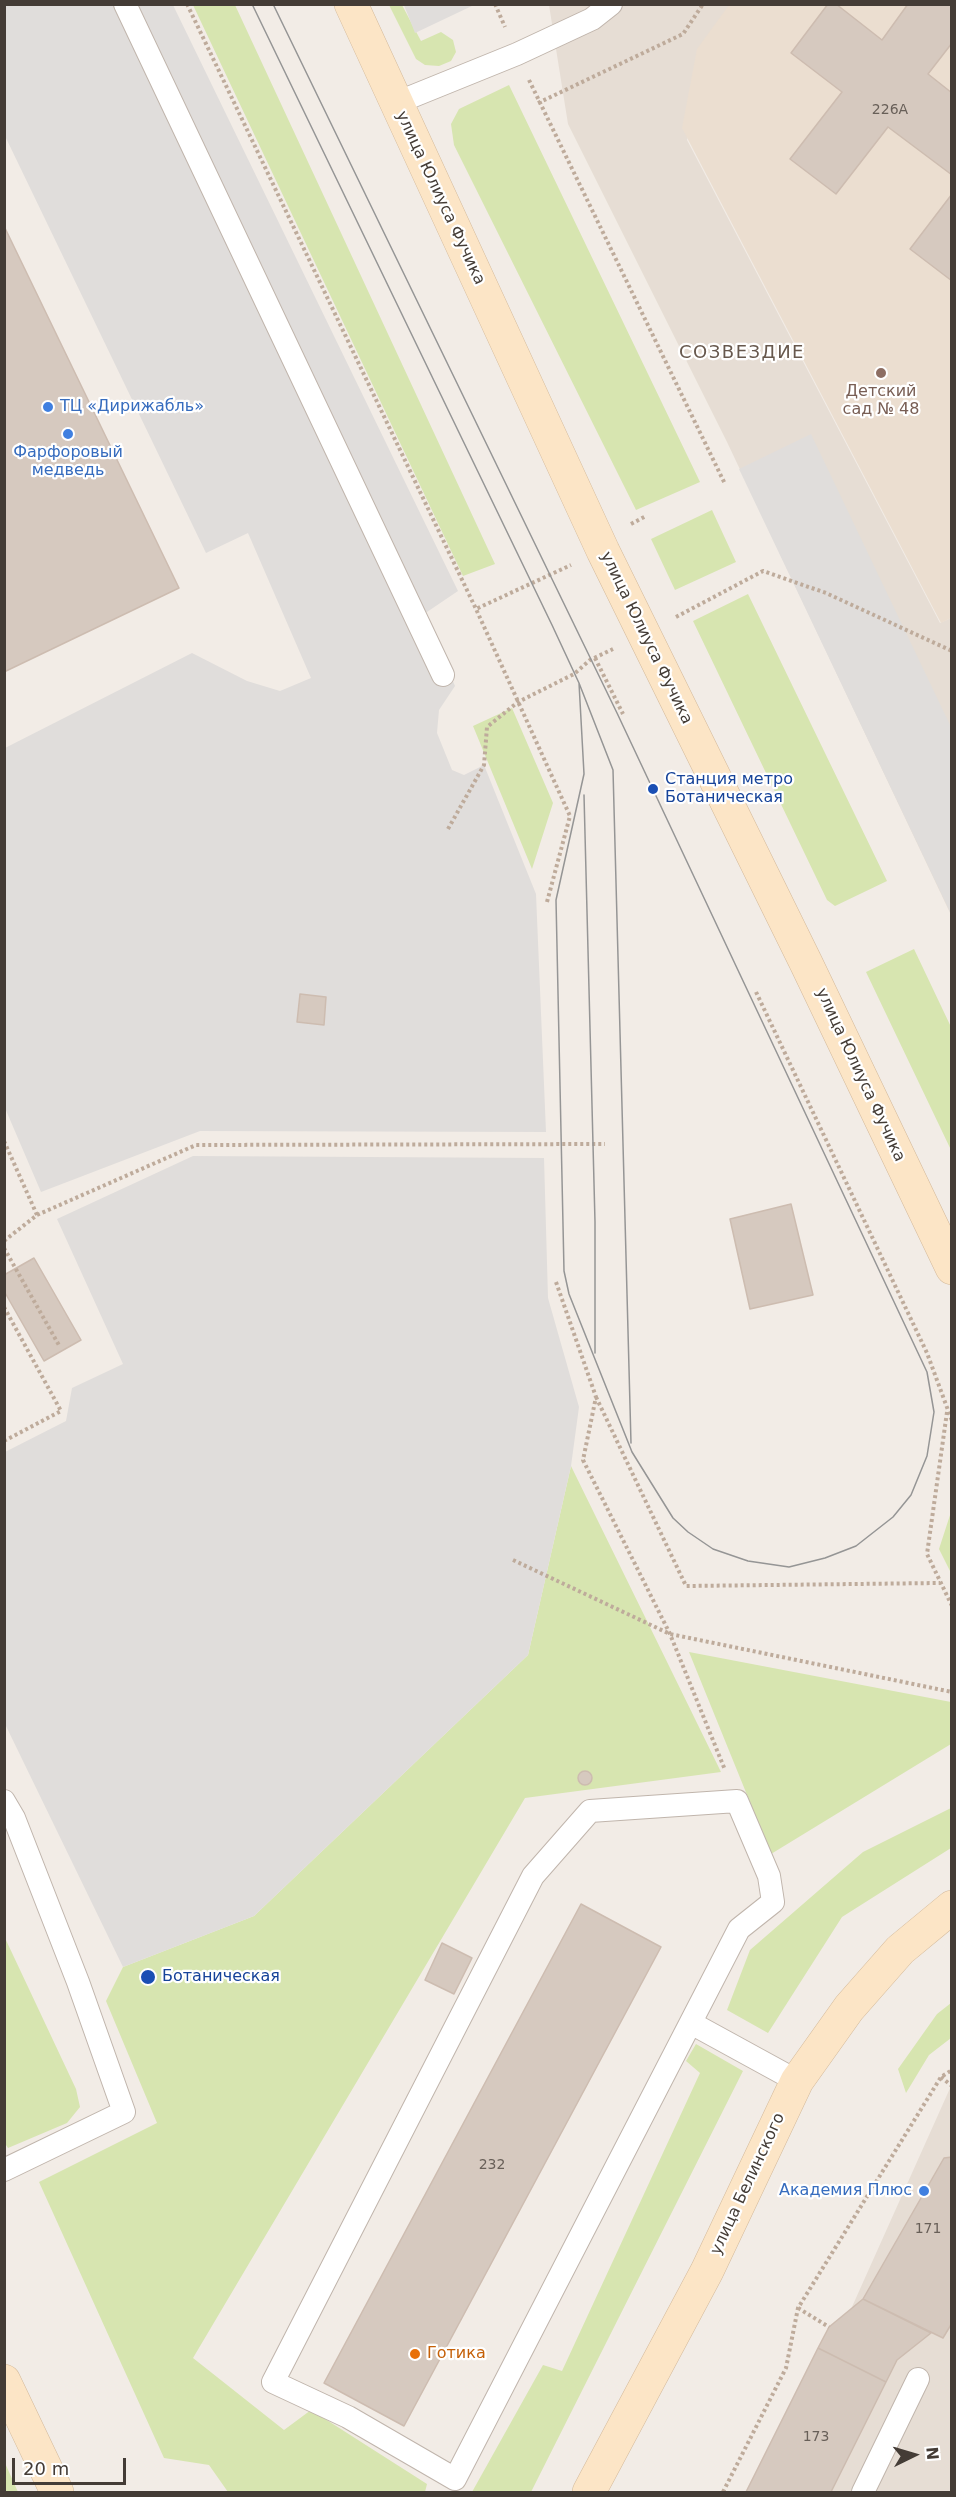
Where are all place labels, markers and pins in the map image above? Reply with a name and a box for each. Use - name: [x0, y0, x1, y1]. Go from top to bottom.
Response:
- marker: Детский сад № 48: [874, 366, 888, 380]
- place label: Детский сад № 48: [843, 382, 919, 420]
- place label: ТЦ «Дирижабль»: [60, 397, 204, 417]
- marker: ТЦ «Дирижабль»: [41, 400, 55, 414]
- marker: Фарфоровый медведь: [61, 427, 75, 441]
- place label: Фарфоровый медведь: [13, 443, 123, 481]
- place label: Станция метро Ботаническая: [665, 770, 793, 808]
- marker: Станция метро Ботаническая: [646, 782, 660, 796]
- place label: Ботаническая: [162, 1967, 280, 1987]
- marker: Ботаническая: [139, 1968, 157, 1986]
- place label: Академия Плюс: [779, 2181, 912, 2201]
- marker: Академия Плюс: [917, 2184, 931, 2198]
- place label: Готика: [427, 2344, 486, 2364]
- marker: Готика: [408, 2347, 422, 2361]

